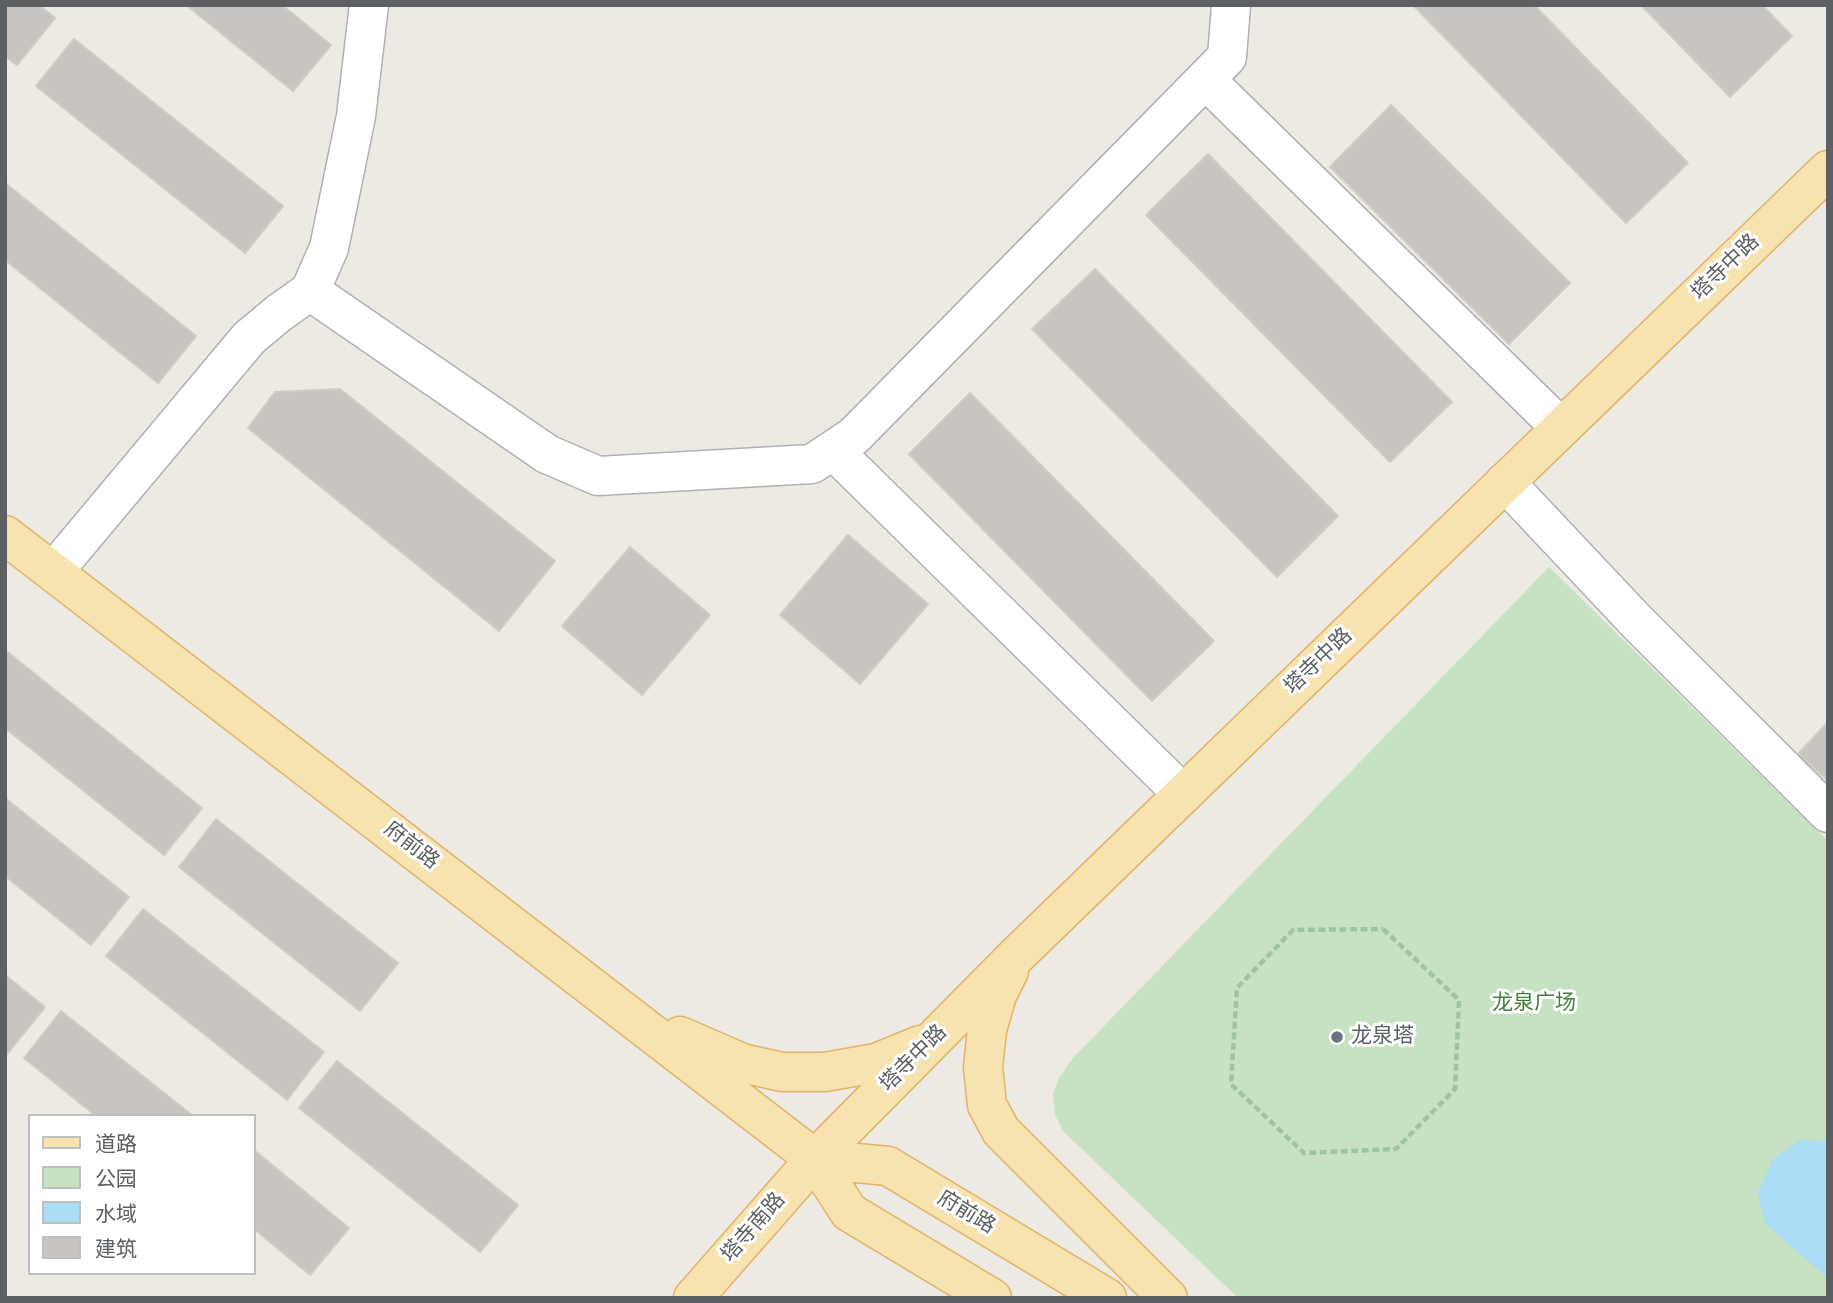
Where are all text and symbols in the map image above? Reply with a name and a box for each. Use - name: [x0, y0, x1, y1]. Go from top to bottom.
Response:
- street label: 塔寺中路: [1687, 230, 1765, 306]
- street label: 塔寺中路: [1280, 624, 1358, 700]
- street label: 府前路: [378, 817, 444, 875]
- park label: 龙泉广场: [1492, 991, 1576, 1017]
- street label: 塔寺中路: [875, 1020, 953, 1098]
- place label: 龙泉塔: [1351, 1024, 1414, 1050]
- marker: 龙泉塔: [1329, 1029, 1345, 1045]
- legend: [28, 1114, 256, 1275]
- text: 道路: [95, 1127, 137, 1159]
- text: 公园: [95, 1162, 137, 1194]
- street label: 府前路: [933, 1186, 999, 1240]
- street label: 塔寺南路: [717, 1188, 791, 1268]
- text: 水域: [95, 1197, 137, 1229]
- text: 建筑: [95, 1232, 137, 1264]

